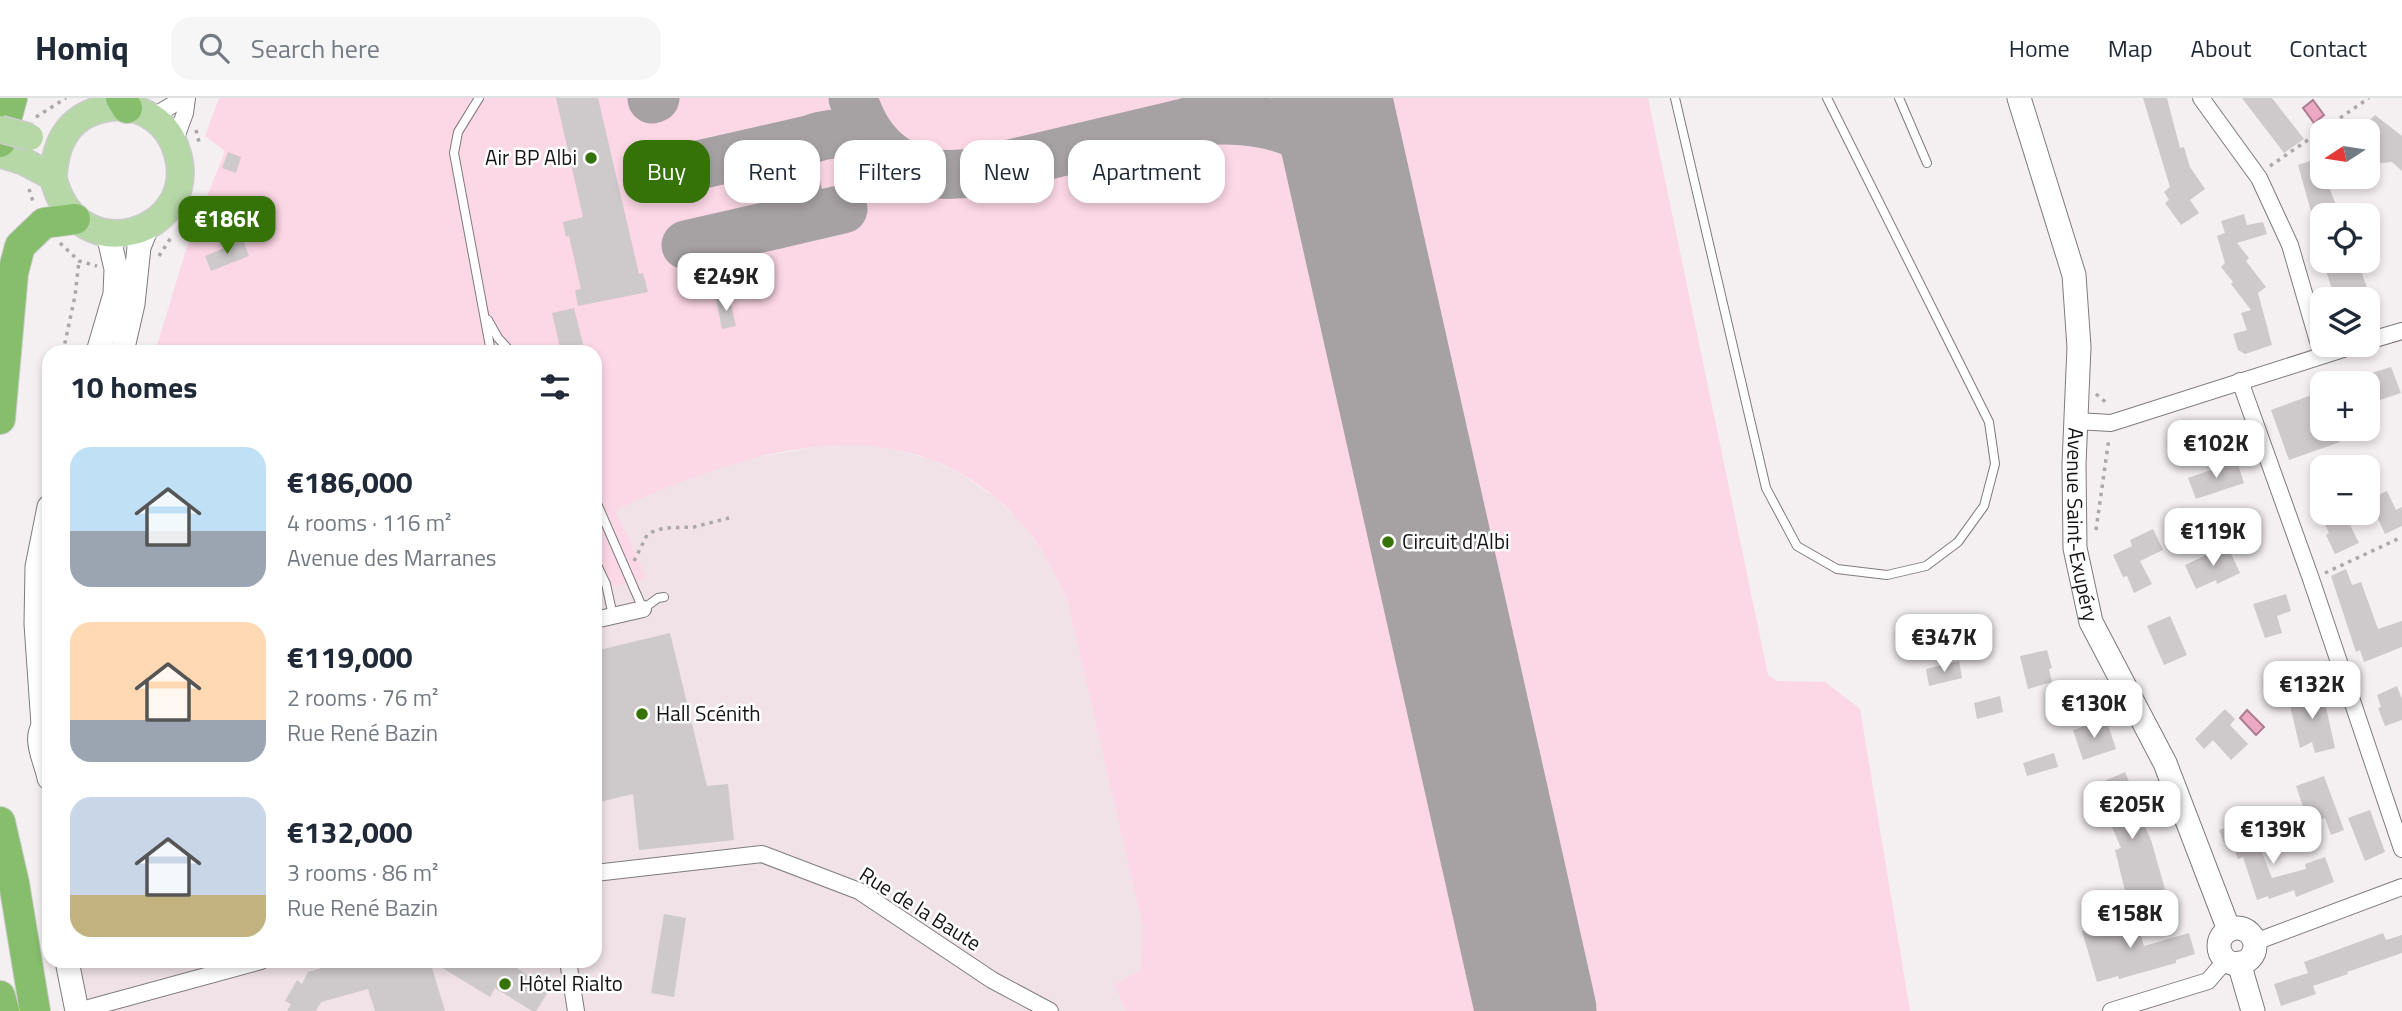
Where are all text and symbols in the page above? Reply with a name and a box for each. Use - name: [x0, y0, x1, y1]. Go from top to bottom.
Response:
- search box: [171, 17, 661, 80]
- text: Homiq: [35, 23, 129, 73]
- icon: search: [195, 29, 233, 67]
- text: Search here: [251, 29, 380, 68]
- text: Home: [2009, 30, 2070, 66]
- text: Map: [2108, 30, 2153, 66]
- text: About: [2191, 30, 2251, 66]
- text: Contact: [2289, 30, 2367, 66]
- north arrow: [2310, 119, 2380, 189]
- map controls: [2310, 119, 2380, 525]
- chip: Buy: [623, 140, 710, 203]
- chip: Rent: [724, 140, 820, 203]
- chip: Filters: [834, 140, 946, 203]
- chip: New: [960, 140, 1054, 203]
- chip: Apartment: [1068, 140, 1225, 203]
- place label: Air BP Albi: [485, 141, 577, 173]
- marker: Air BP Albi: [583, 150, 599, 166]
- pin: €186K: [178, 197, 276, 256]
- text: €186K: [194, 201, 260, 236]
- button: locate: [2310, 203, 2380, 273]
- pin: €249K: [677, 254, 775, 313]
- text: €249K: [693, 258, 759, 293]
- button: layers: [2310, 287, 2380, 357]
- text: 10 homes: [70, 364, 197, 410]
- icon: filters: [536, 368, 574, 406]
- button: +: [2310, 371, 2380, 441]
- pin: €102K: [2167, 420, 2265, 480]
- text: €102K: [2183, 425, 2249, 460]
- street label: Avenue Saint-Exupéry: [2059, 427, 2108, 625]
- button: −: [2310, 455, 2380, 525]
- text: €186,000: [287, 459, 413, 505]
- icon: home: [126, 475, 210, 559]
- text: 4 rooms · 116 m²: [287, 505, 451, 540]
- pin: €119K: [2164, 508, 2262, 568]
- text: €119K: [2180, 513, 2246, 548]
- place label: Circuit d'Albi: [1402, 525, 1510, 557]
- marker: Circuit d'Albi: [1380, 534, 1396, 550]
- text: Avenue des Marranes: [287, 540, 496, 575]
- pin: €347K: [1895, 614, 1993, 674]
- text: €347K: [1911, 619, 1977, 654]
- text: €119,000: [287, 634, 413, 680]
- icon: home: [126, 650, 210, 734]
- pin: €132K: [2263, 662, 2361, 721]
- text: €132K: [2279, 666, 2345, 701]
- text: 2 rooms · 76 m²: [287, 680, 438, 715]
- pin: €130K: [2045, 680, 2143, 740]
- text: €130K: [2061, 685, 2127, 720]
- place label: Hall Scénith: [656, 697, 761, 729]
- marker: Hall Scénith: [634, 706, 650, 722]
- text: Rue René Bazin: [287, 715, 438, 750]
- pin: €205K: [2083, 782, 2181, 841]
- text: €205K: [2099, 786, 2165, 821]
- pin: €139K: [2224, 806, 2322, 866]
- text: €132,000: [287, 809, 413, 855]
- text: €139K: [2240, 811, 2306, 846]
- icon: home: [126, 825, 210, 909]
- text: 3 rooms · 86 m²: [287, 855, 438, 890]
- street label: Rue de la Baute: [853, 858, 988, 958]
- text: Rue René Bazin: [287, 890, 438, 925]
- pin: €158K: [2081, 890, 2179, 950]
- text: €158K: [2097, 895, 2163, 930]
- place label: Hôtel Rialto: [519, 967, 623, 999]
- marker: Hôtel Rialto: [497, 976, 513, 992]

